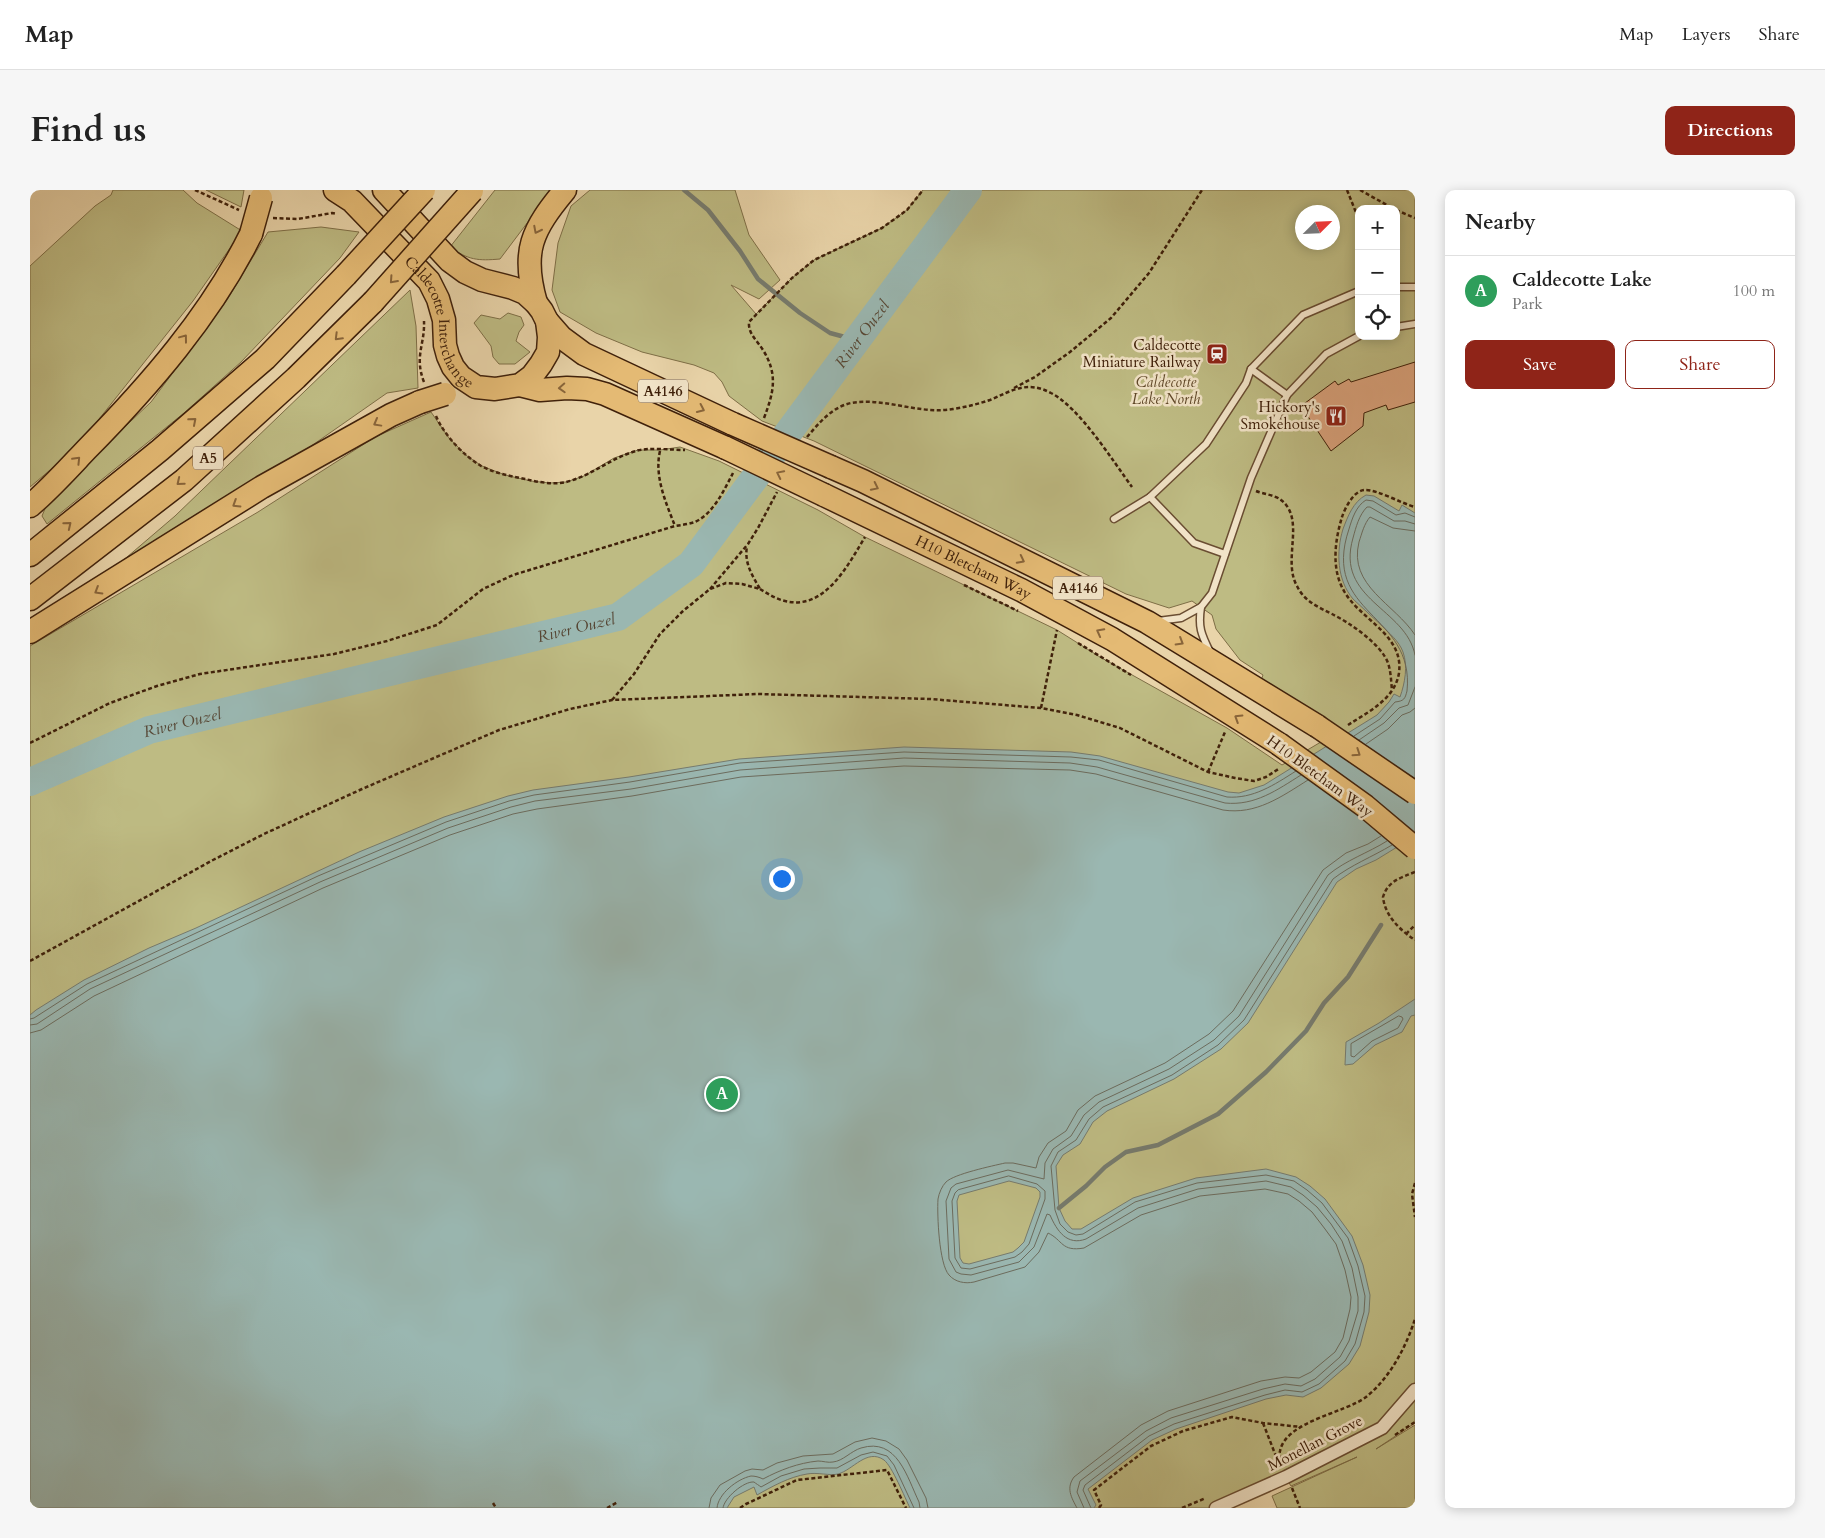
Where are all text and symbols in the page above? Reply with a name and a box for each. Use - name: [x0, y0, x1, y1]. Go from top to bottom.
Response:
- text: Map: [25, 18, 74, 51]
- text: Map: [1619, 22, 1654, 47]
- text: Layers: [1682, 22, 1731, 47]
- text: Share: [1759, 22, 1800, 47]
- text: Find us: [30, 106, 146, 154]
- button: Directions: [1665, 106, 1795, 155]
- north arrow: [1295, 205, 1340, 250]
- map controls: [1355, 205, 1400, 340]
- button: +: [1355, 205, 1400, 250]
- text: Nearby: [1465, 208, 1536, 237]
- one-way arrow: [533, 225, 543, 234]
- button: −: [1355, 250, 1400, 295]
- street label: Caldecotte Interchange: [400, 252, 478, 393]
- text: Caldecotte Lake: [1512, 267, 1652, 293]
- one-way arrow: [390, 274, 399, 283]
- text: A: [1475, 280, 1487, 302]
- text: 100 m: [1733, 280, 1775, 302]
- text: Park: [1512, 293, 1543, 315]
- water label: River Ouzel: [830, 295, 895, 373]
- button: locate: [1355, 295, 1400, 340]
- one-way arrow: [335, 331, 344, 340]
- one-way arrow: [178, 334, 187, 344]
- place label: Caldecotte Miniature Railway: [1083, 335, 1201, 372]
- button: Save: [1465, 340, 1615, 389]
- button: Share: [1625, 340, 1775, 389]
- station icon: Caldecotte Miniature Railway: [1205, 342, 1229, 366]
- park label: Caldecotte Lake North: [1132, 372, 1201, 409]
- road number: A4146: [638, 380, 688, 402]
- one-way arrow: [558, 383, 566, 394]
- place label: Hickory's Smokehouse: [1240, 397, 1320, 434]
- one-way arrow: [696, 402, 705, 413]
- restaurant icon: Hickory's Smokehouse: [1324, 404, 1348, 428]
- one-way arrow: [373, 417, 382, 427]
- one-way arrow: [188, 418, 197, 427]
- road number: A5: [193, 446, 223, 470]
- one-way arrow: [71, 456, 80, 465]
- one-way arrow: [777, 470, 786, 480]
- one-way arrow: [177, 477, 186, 485]
- one-way arrow: [870, 481, 879, 492]
- one-way arrow: [232, 497, 241, 507]
- one-way arrow: [62, 522, 71, 530]
- street label: H10 Bletcham Way: [912, 531, 1035, 604]
- one-way arrow: [1016, 554, 1025, 564]
- road number: A4146: [1053, 576, 1103, 599]
- one-way arrow: [95, 584, 104, 594]
- water label: River Ouzel: [535, 608, 618, 648]
- one-way arrow: [1096, 629, 1105, 639]
- one-way arrow: [1175, 636, 1184, 646]
- water label: River Ouzel: [141, 703, 224, 743]
- one-way arrow: [1234, 715, 1243, 725]
- street label: H10 Bletcham Way: [1263, 731, 1377, 821]
- one-way arrow: [1352, 747, 1361, 756]
- your location: [769, 866, 795, 892]
- pin: A: [706, 1075, 738, 1113]
- street label: Monellan Grove: [1264, 1410, 1366, 1476]

